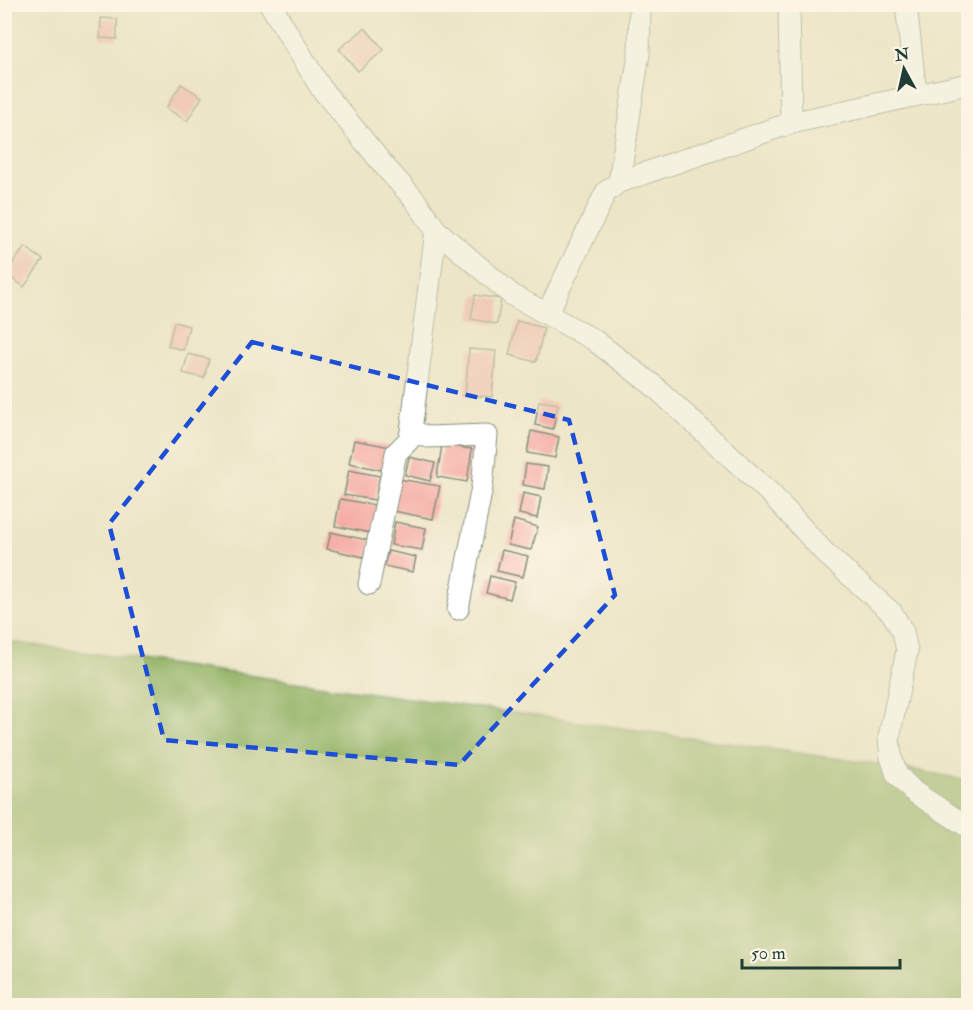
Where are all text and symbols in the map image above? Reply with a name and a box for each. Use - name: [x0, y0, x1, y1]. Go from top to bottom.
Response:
- north arrow: [874, 39, 934, 99]
- text: N: [893, 44, 911, 66]
- scale bar: [742, 932, 900, 970]
- text: 50 m: [751, 942, 786, 965]

